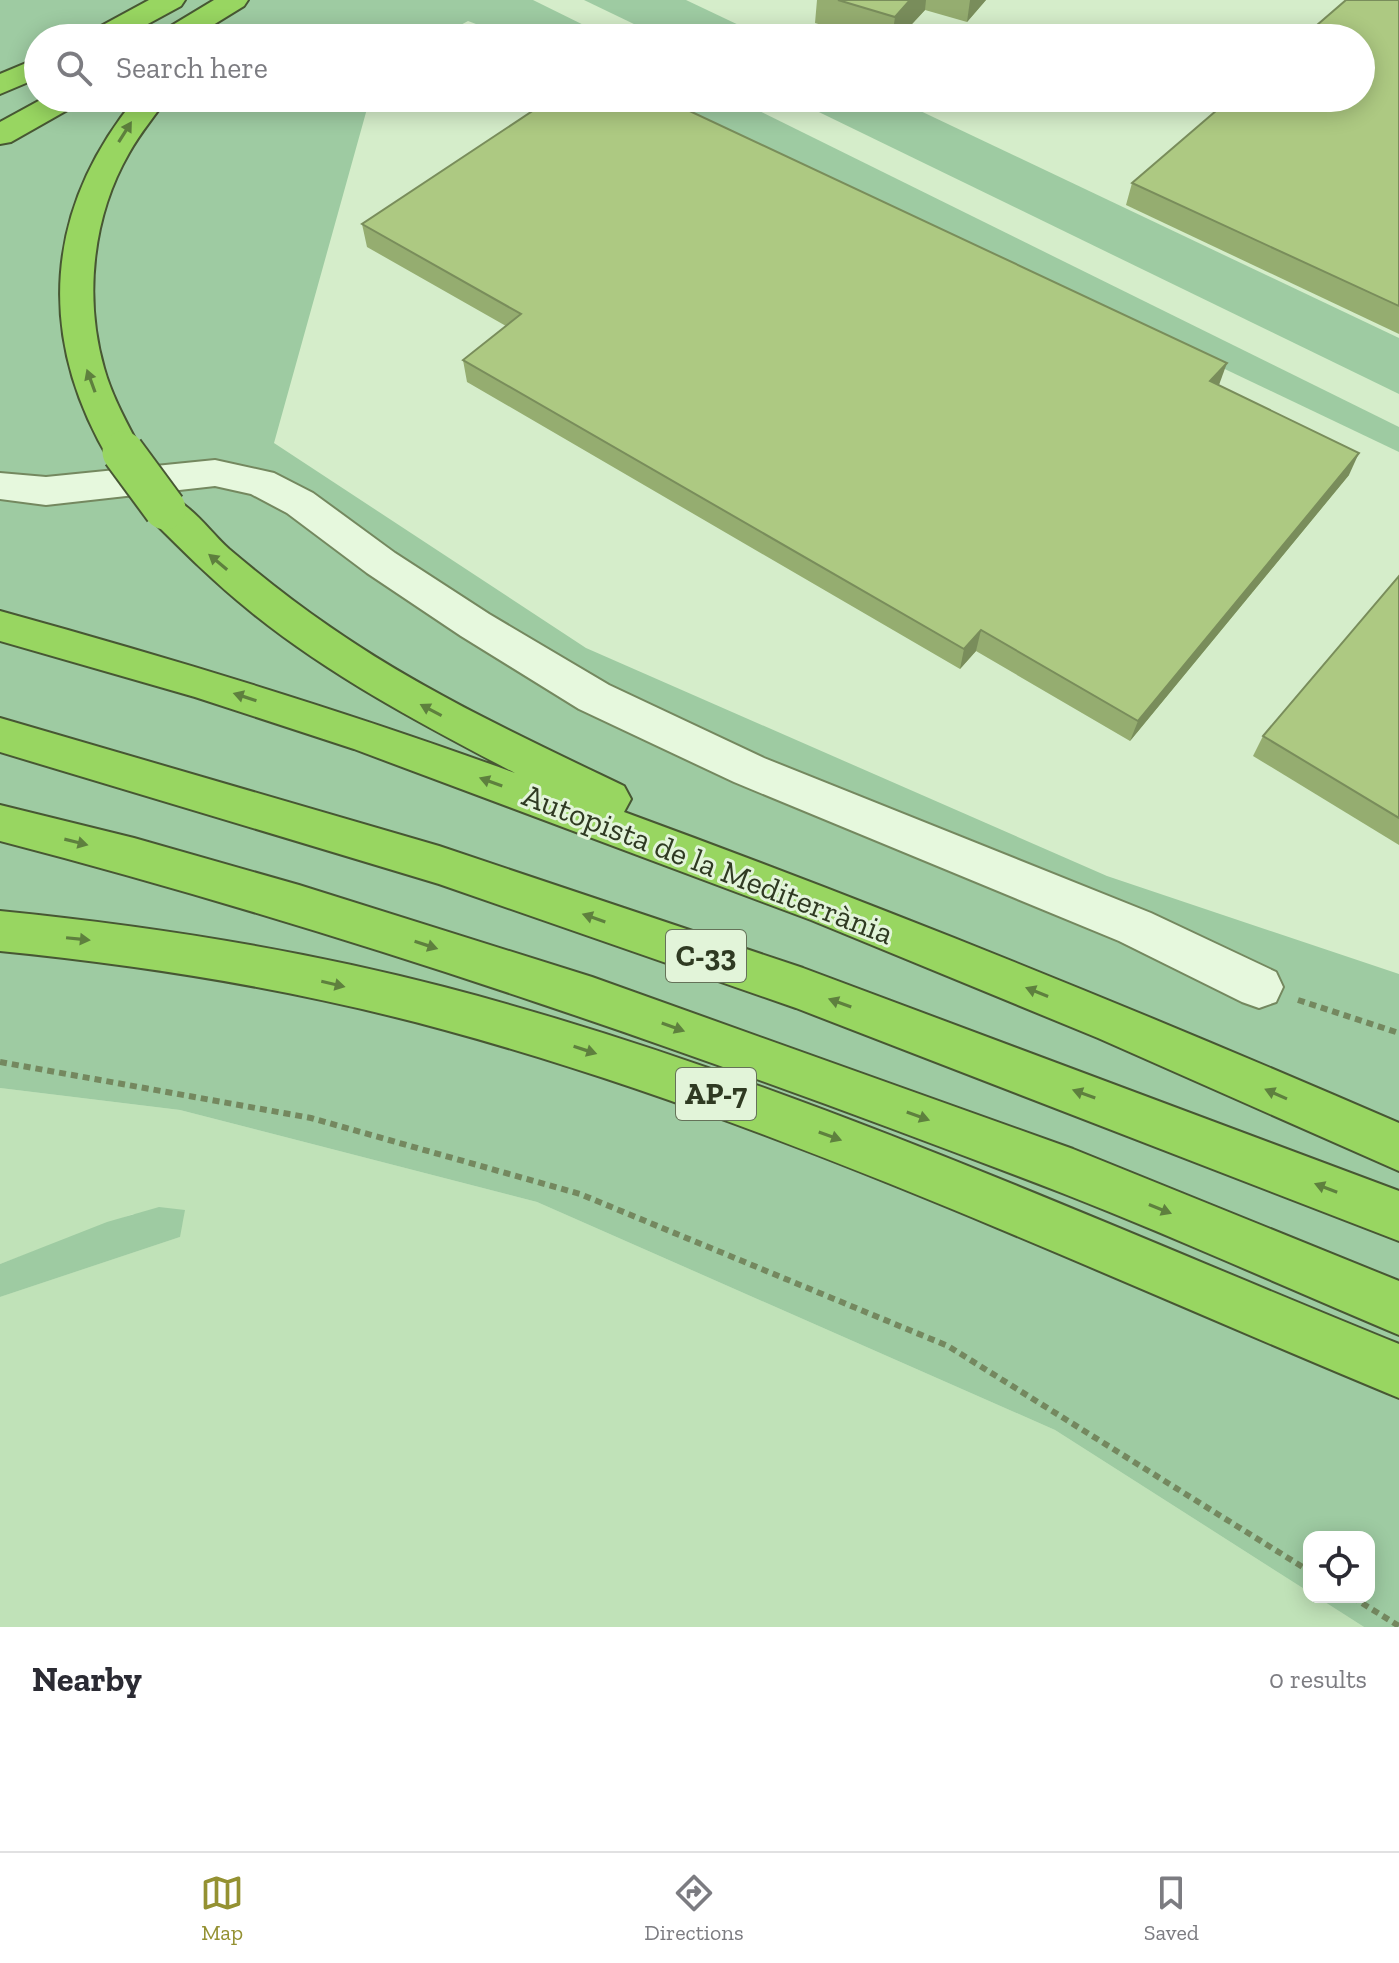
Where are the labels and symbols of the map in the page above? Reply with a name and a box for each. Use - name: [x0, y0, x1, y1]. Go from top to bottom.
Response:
- one-way arrow: [117, 121, 131, 143]
- one-way arrow: [85, 369, 97, 393]
- one-way arrow: [208, 554, 228, 571]
- one-way arrow: [233, 690, 257, 703]
- one-way arrow: [420, 703, 442, 717]
- one-way arrow: [479, 775, 503, 788]
- street label: Autopista de la Mediterrània: [517, 776, 899, 952]
- one-way arrow: [63, 837, 88, 849]
- one-way arrow: [582, 912, 606, 924]
- road number: C-33: [666, 930, 746, 982]
- one-way arrow: [66, 932, 91, 945]
- one-way arrow: [415, 939, 439, 952]
- one-way arrow: [321, 978, 346, 990]
- one-way arrow: [1025, 985, 1049, 998]
- one-way arrow: [828, 996, 852, 1009]
- one-way arrow: [662, 1021, 686, 1034]
- one-way arrow: [573, 1044, 597, 1057]
- road number: AP-7: [676, 1068, 756, 1120]
- one-way arrow: [1072, 1087, 1096, 1100]
- one-way arrow: [1264, 1087, 1288, 1100]
- one-way arrow: [906, 1110, 930, 1122]
- one-way arrow: [818, 1130, 842, 1143]
- one-way arrow: [1314, 1181, 1338, 1194]
- one-way arrow: [1148, 1203, 1172, 1216]

